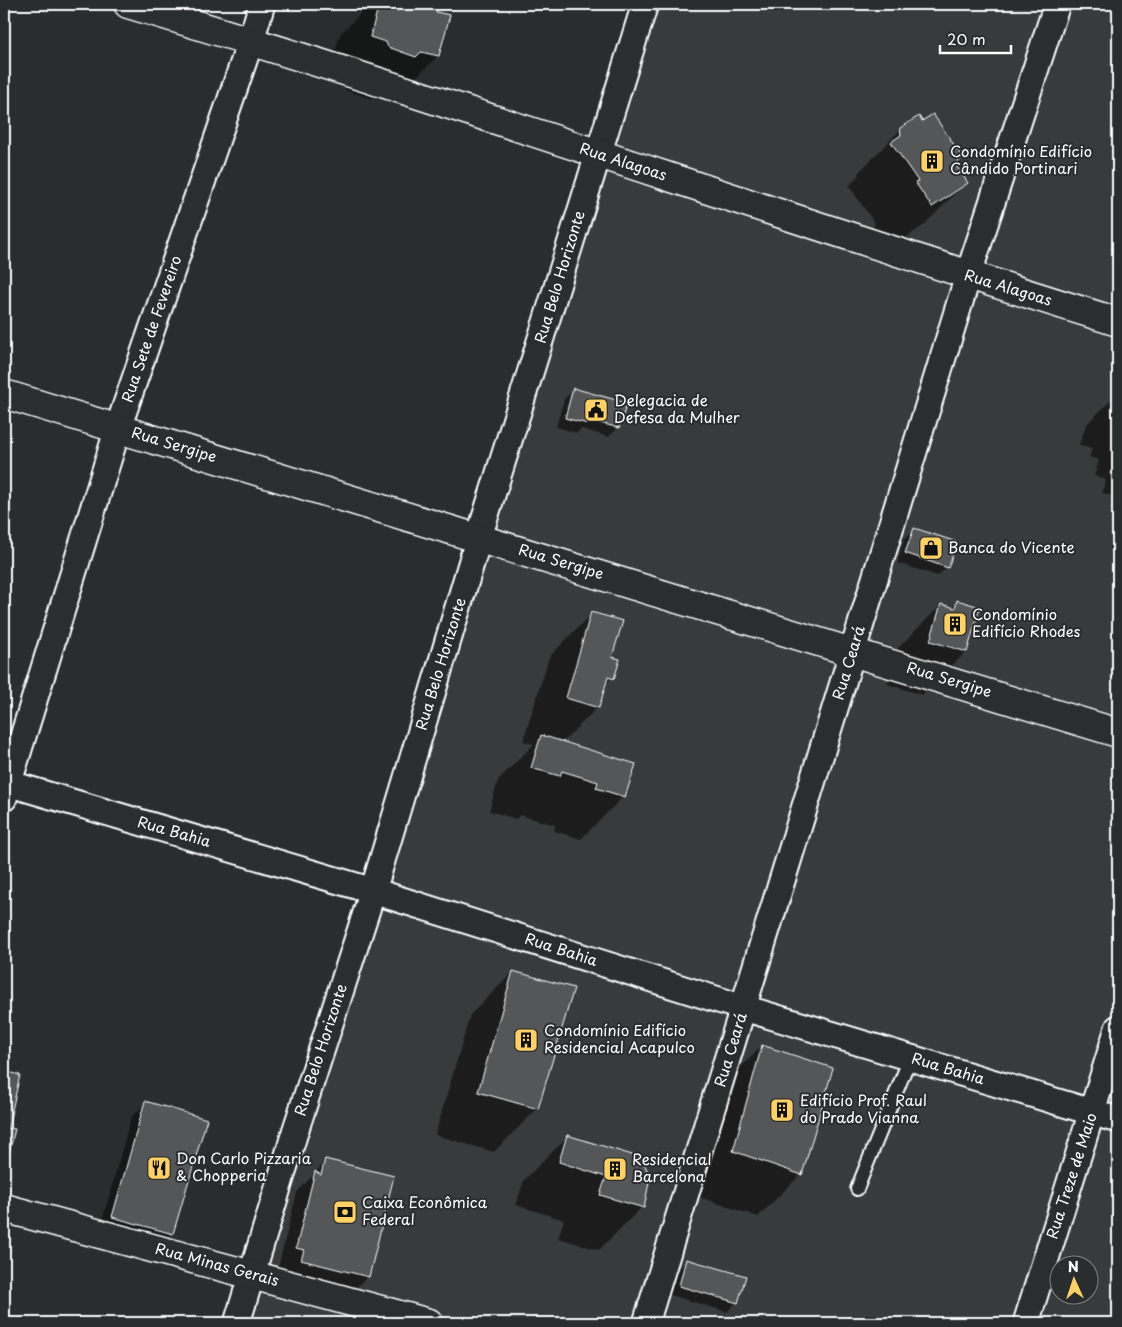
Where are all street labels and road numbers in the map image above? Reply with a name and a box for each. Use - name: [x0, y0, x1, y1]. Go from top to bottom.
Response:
- street label: Rua Alagoas: [577, 136, 670, 186]
- street label: Rua Belo Horizonte: [527, 207, 590, 346]
- street label: Rua Sete de Fevereiro: [115, 252, 187, 405]
- street label: Rua Alagoas: [962, 262, 1055, 311]
- street label: Rua Sergipe: [129, 420, 220, 467]
- street label: Rua Sergipe: [516, 537, 607, 584]
- street label: Rua Belo Horizonte: [408, 594, 471, 733]
- street label: Rua Ceará: [825, 622, 870, 703]
- street label: Rua Sergipe: [904, 655, 995, 702]
- street label: Rua Bahia: [135, 809, 215, 852]
- street label: Rua Bahia: [522, 926, 602, 971]
- street label: Rua Belo Horizonte: [287, 981, 352, 1119]
- street label: Rua Ceará: [707, 1009, 752, 1090]
- street label: Rua Bahia: [909, 1046, 989, 1090]
- street label: Rua Treze de Maio: [1039, 1109, 1102, 1242]
- street label: Rua Minas Gerais: [153, 1236, 282, 1291]

